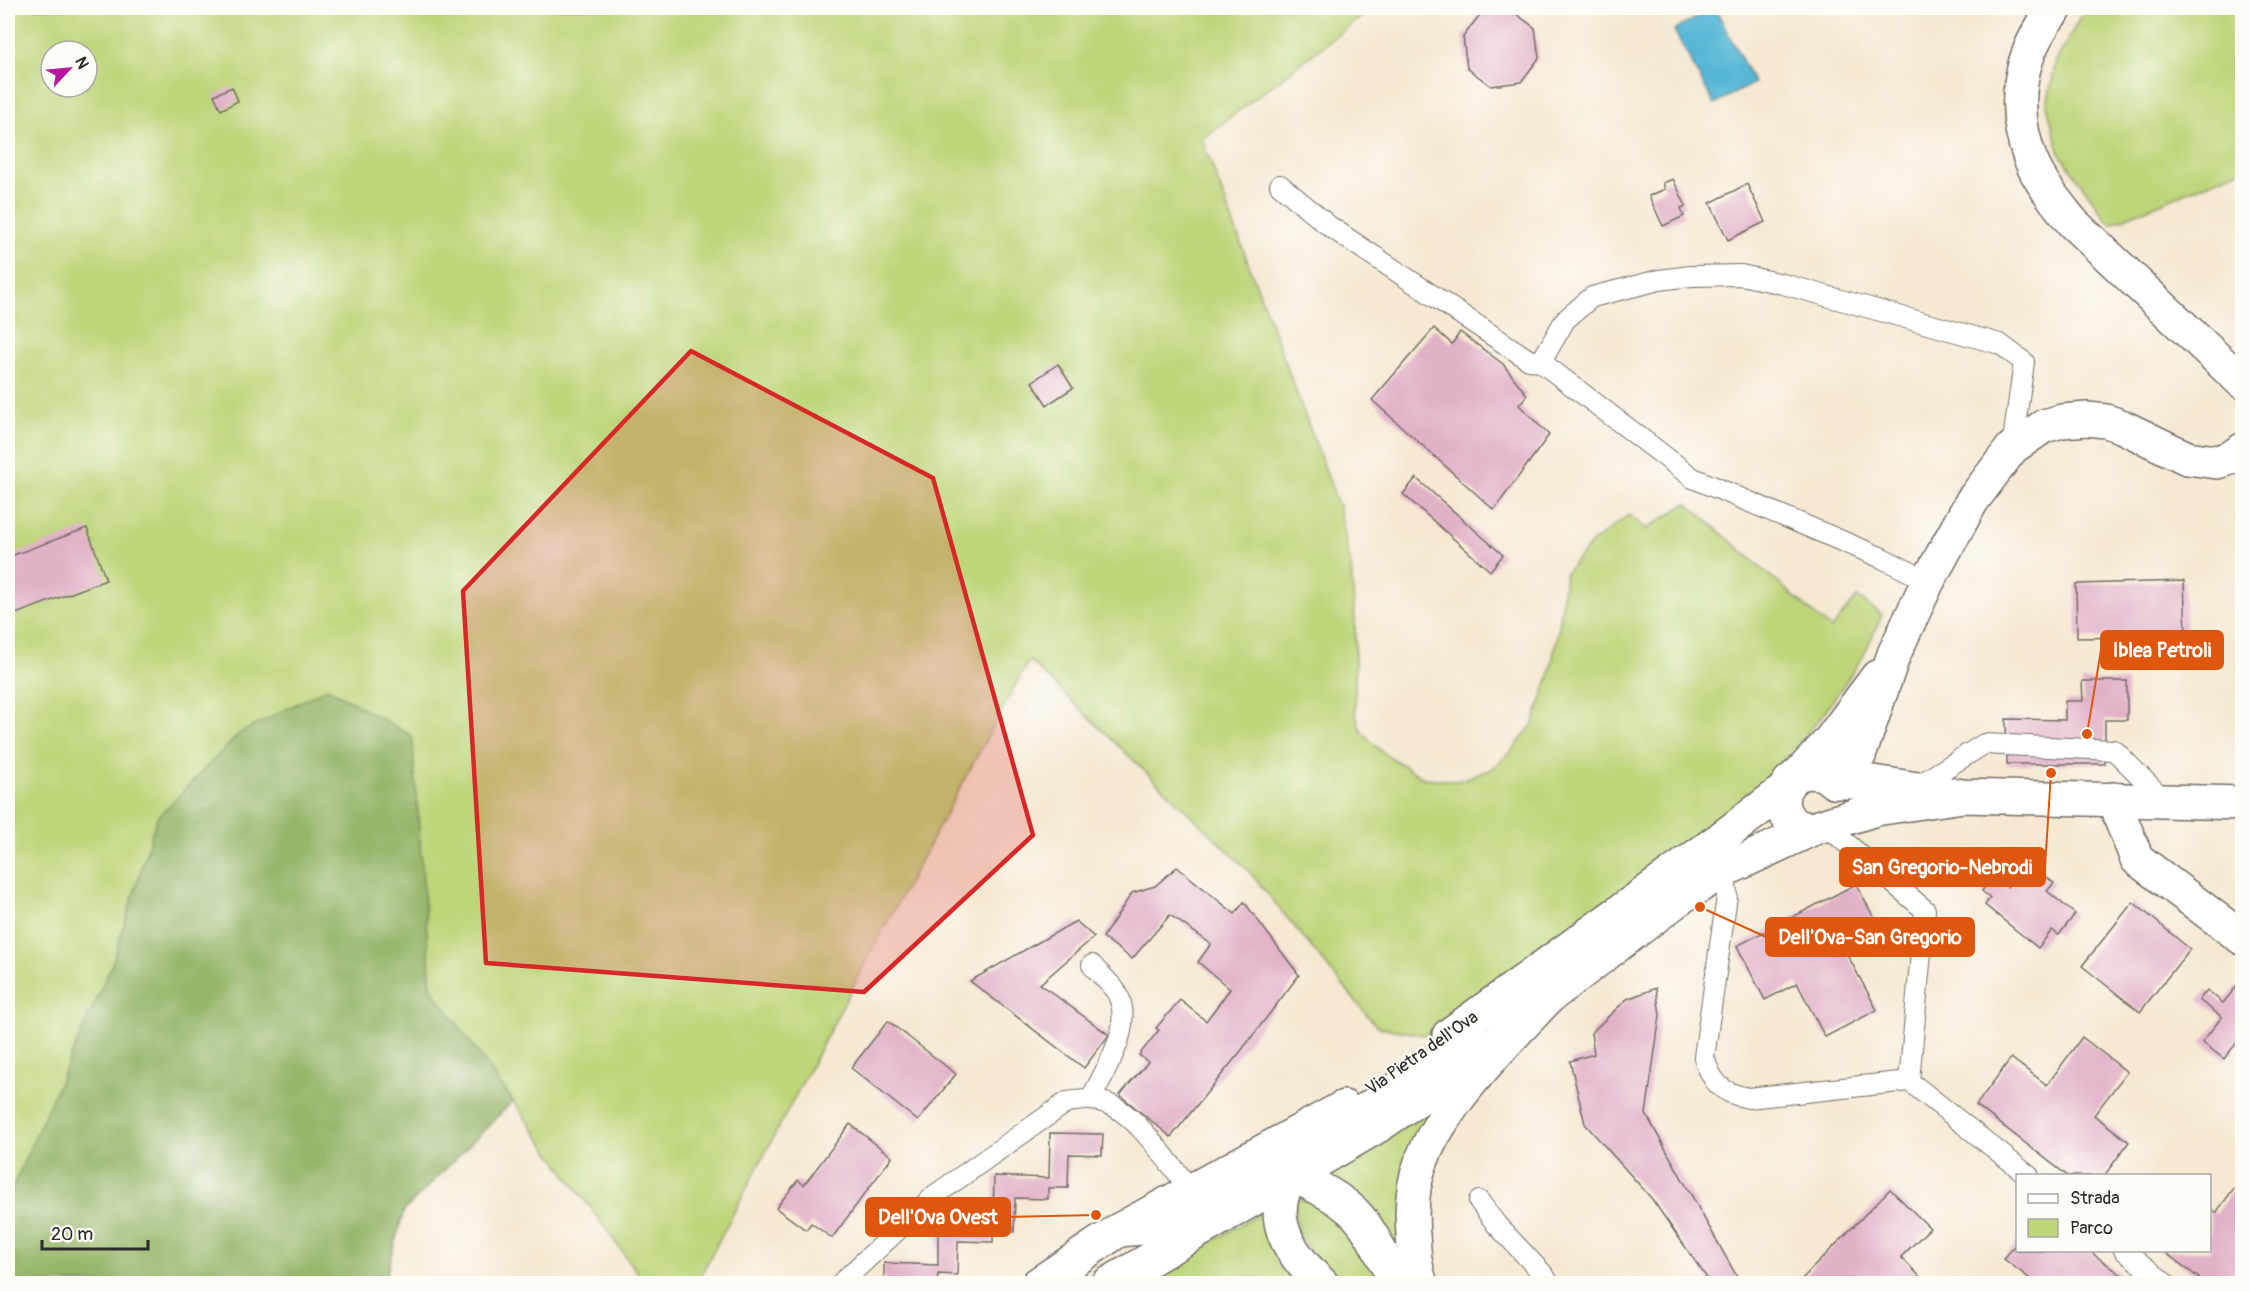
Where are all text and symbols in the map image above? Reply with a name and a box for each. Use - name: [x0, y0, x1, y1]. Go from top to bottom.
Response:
- north arrow: [39, 39, 99, 99]
- text: N: [70, 54, 93, 72]
- callout: Iblea Petroli: [2101, 631, 2223, 669]
- text: Iblea Petroli: [2113, 638, 2212, 663]
- callout: San Gregorio-Nebrodi: [1840, 848, 2045, 886]
- text: San Gregorio-Nebrodi: [1852, 855, 2033, 880]
- callout: Dell'Ova-San Gregorio: [1766, 918, 1974, 956]
- text: Dell'Ova-San Gregorio: [1778, 925, 1962, 950]
- street label: Via Pietra dell'Ova: [1361, 1006, 1483, 1100]
- legend: [2016, 1174, 2211, 1252]
- text: Strada: [2070, 1187, 2120, 1210]
- callout: Dell'Ova Ovest: [866, 1198, 1010, 1236]
- text: Dell'Ova Ovest: [878, 1205, 999, 1230]
- scale bar: [42, 1213, 148, 1251]
- text: Parco: [2070, 1217, 2113, 1240]
- text: 20 m: [51, 1223, 93, 1246]

